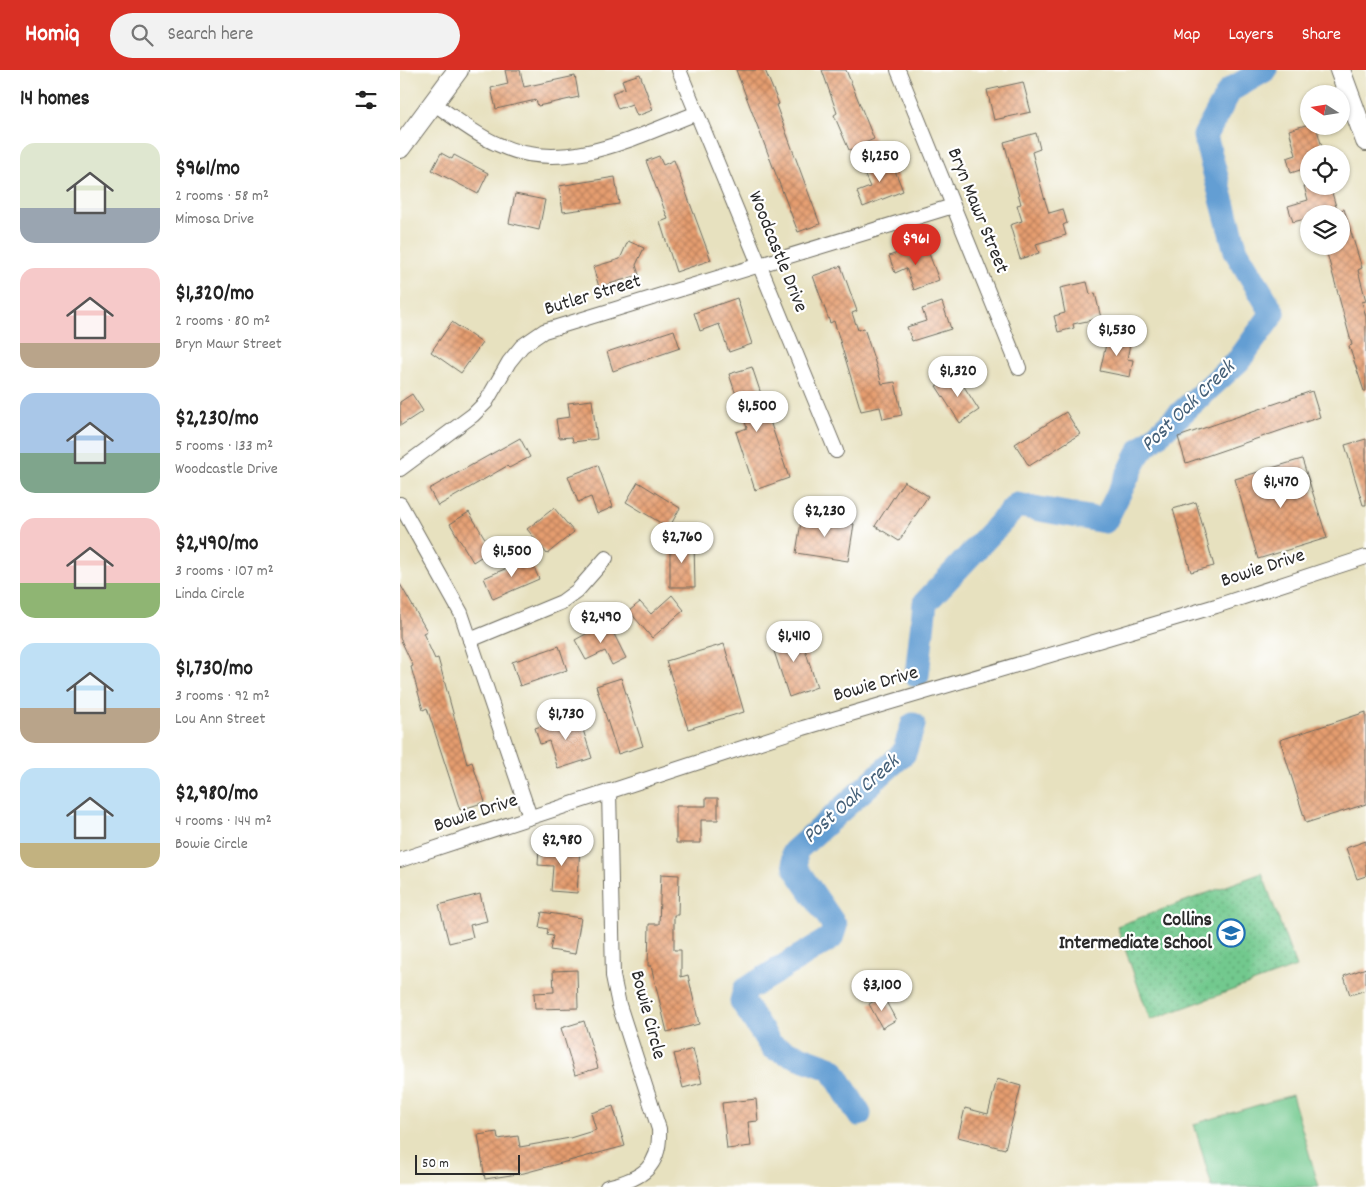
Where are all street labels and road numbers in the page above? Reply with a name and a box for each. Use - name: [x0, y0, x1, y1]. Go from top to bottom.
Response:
- street label: Bryn Mawr Street: [939, 144, 1015, 278]
- street label: Woodcastle Drive: [740, 187, 814, 317]
- street label: Butler Street: [541, 268, 645, 324]
- street label: Bowie Drive: [1217, 542, 1309, 596]
- street label: Bowie Drive: [830, 660, 922, 710]
- street label: Bowie Drive: [430, 787, 522, 841]
- street label: Bowie Circle: [622, 967, 672, 1063]

